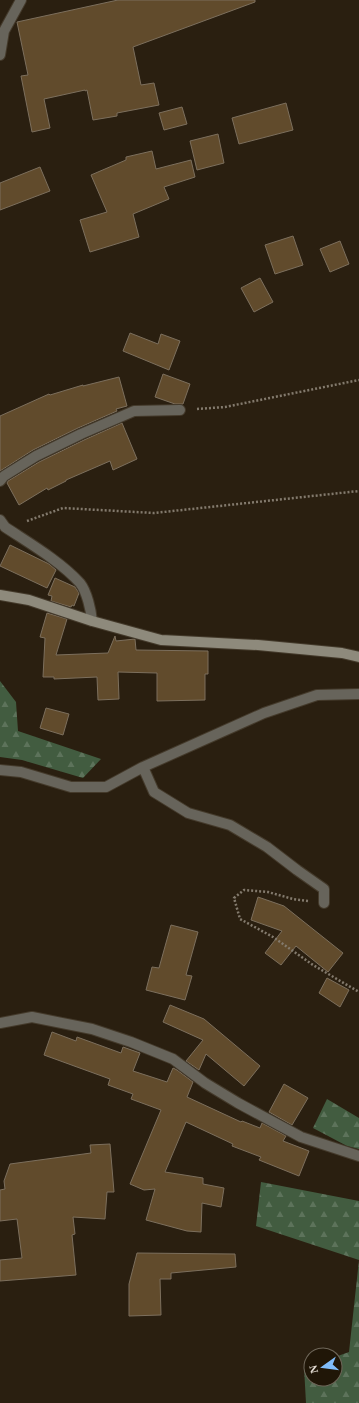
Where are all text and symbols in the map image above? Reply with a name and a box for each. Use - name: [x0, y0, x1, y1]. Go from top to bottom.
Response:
- north arrow: [303, 1347, 343, 1387]
- text: N: [307, 1364, 320, 1375]

